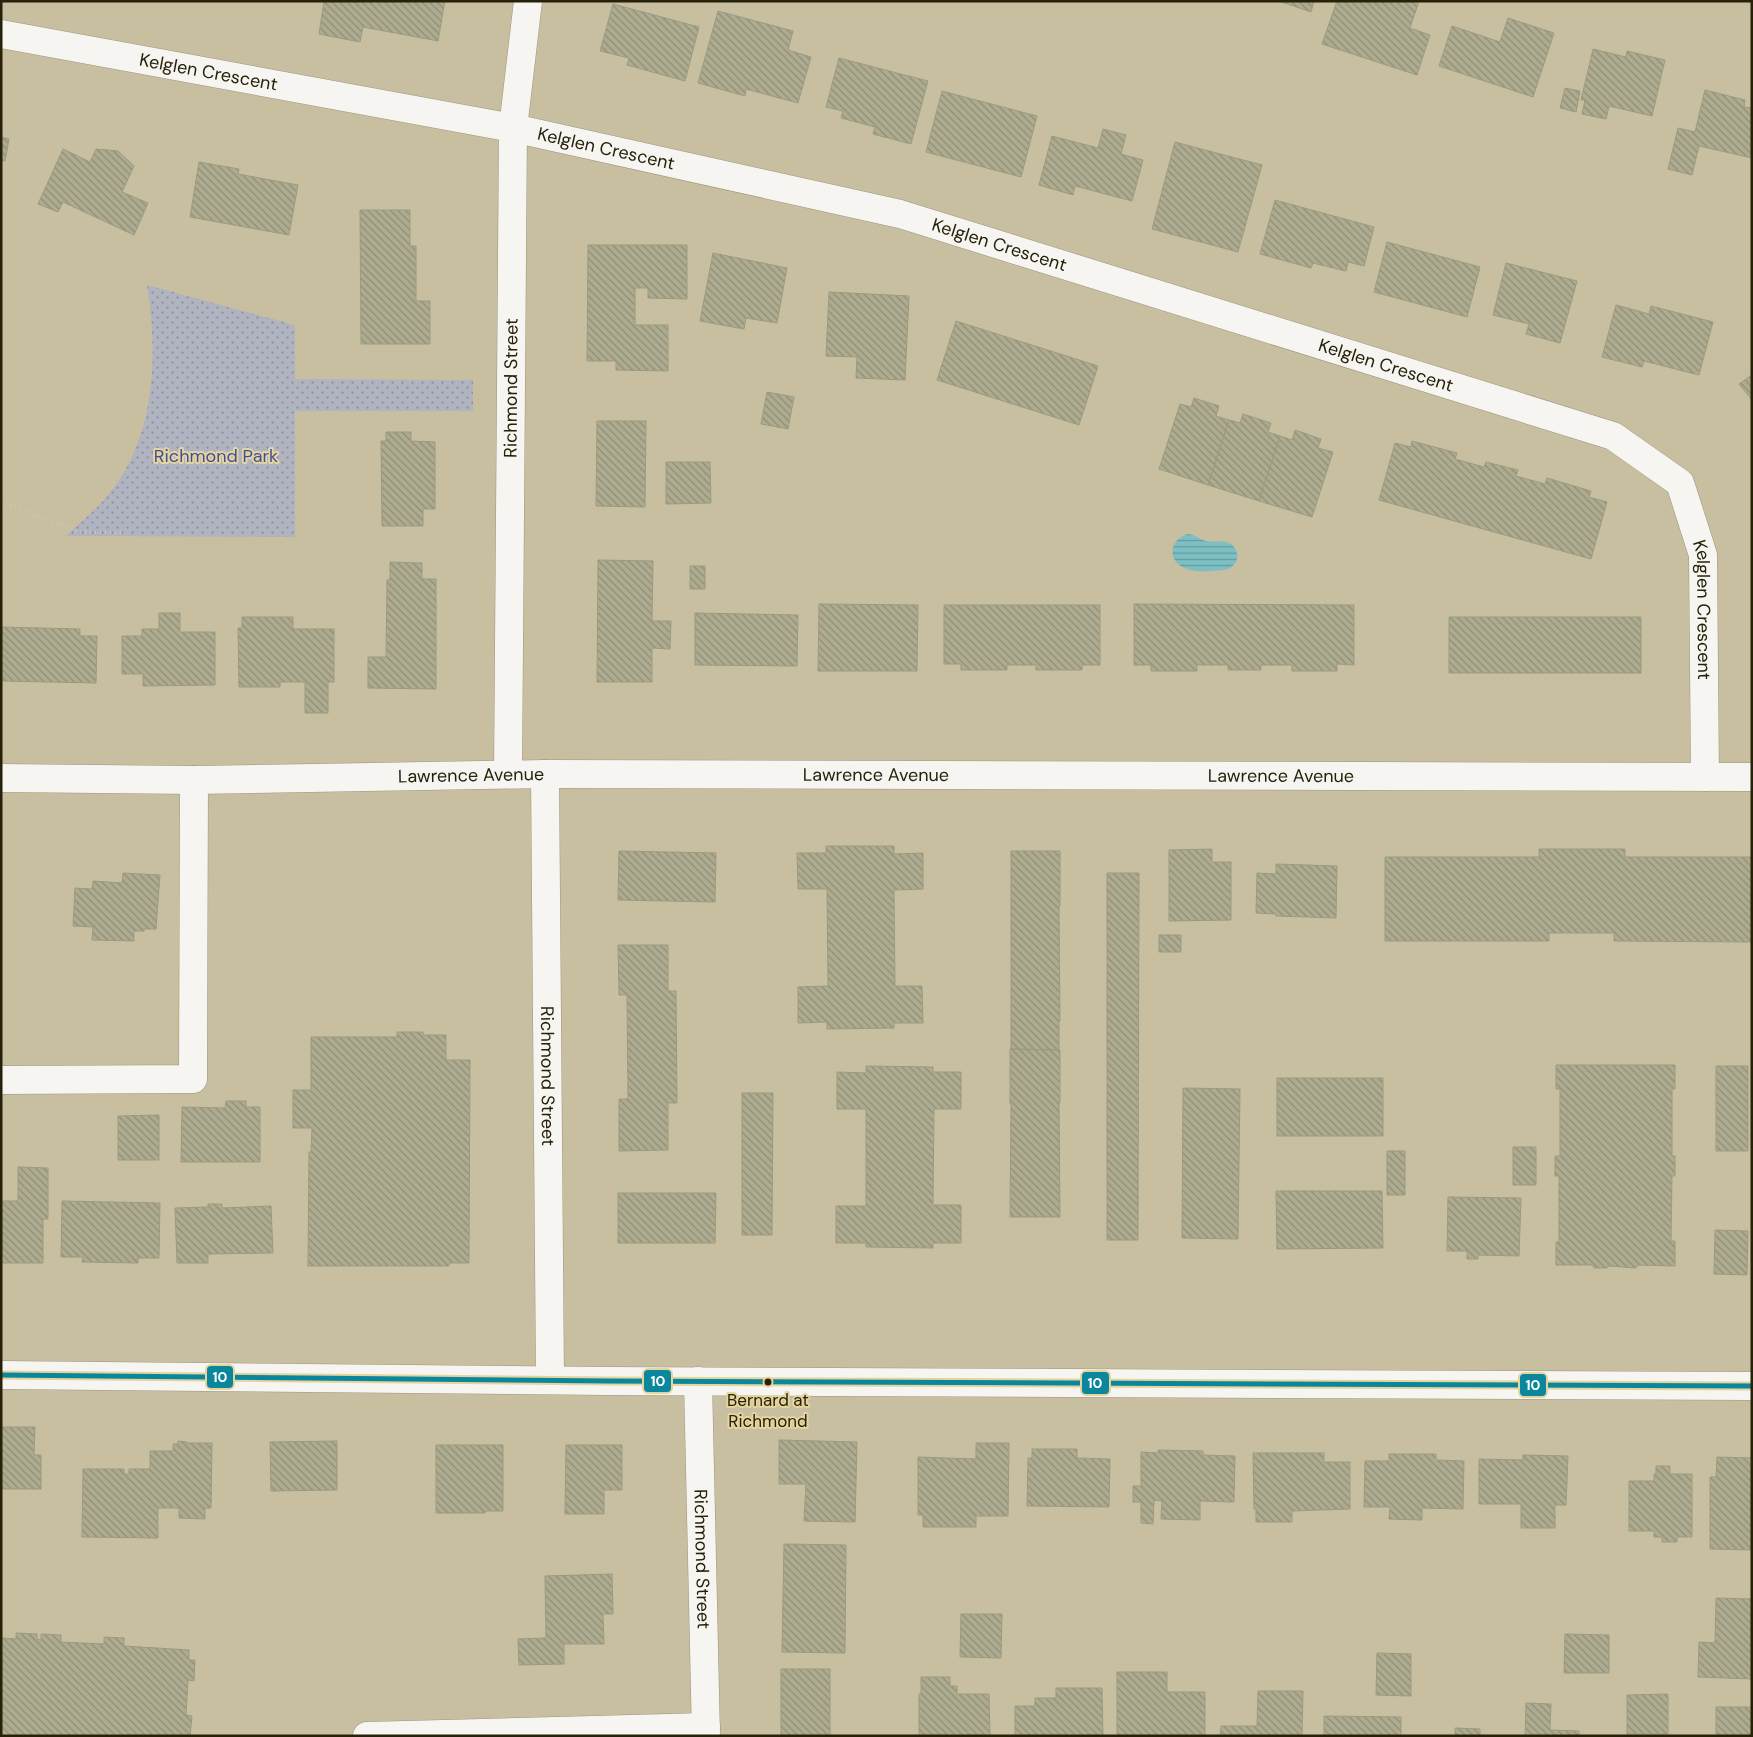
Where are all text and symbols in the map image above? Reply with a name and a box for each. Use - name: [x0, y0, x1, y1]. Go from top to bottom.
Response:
- street label: Kelglen Crescent: [137, 48, 280, 97]
- street label: Kelglen Crescent: [535, 122, 677, 176]
- street label: Kelglen Crescent: [929, 213, 1070, 277]
- street label: Richmond Street: [498, 318, 524, 458]
- street label: Kelglen Crescent: [1316, 333, 1456, 398]
- park label: Richmond Park: [154, 444, 278, 468]
- street label: Kelglen Crescent: [1687, 537, 1716, 680]
- street label: Lawrence Avenue: [398, 762, 544, 789]
- street label: Lawrence Avenue: [803, 763, 949, 787]
- street label: Lawrence Avenue: [1208, 764, 1354, 788]
- street label: Richmond Street: [535, 1006, 560, 1146]
- line badge: 10: [206, 1365, 234, 1389]
- text: 10: [213, 1368, 228, 1386]
- line badge: 10: [643, 1369, 672, 1393]
- line badge: 10: [1081, 1371, 1110, 1395]
- text: 10: [651, 1372, 666, 1390]
- line badge: 10: [1519, 1373, 1547, 1397]
- text: 10: [1088, 1374, 1103, 1392]
- text: 10: [1526, 1376, 1541, 1394]
- marker: Bernard at Richmond: [763, 1377, 773, 1387]
- place label: Bernard at Richmond: [727, 1389, 809, 1432]
- street label: Richmond Street: [688, 1489, 716, 1629]

